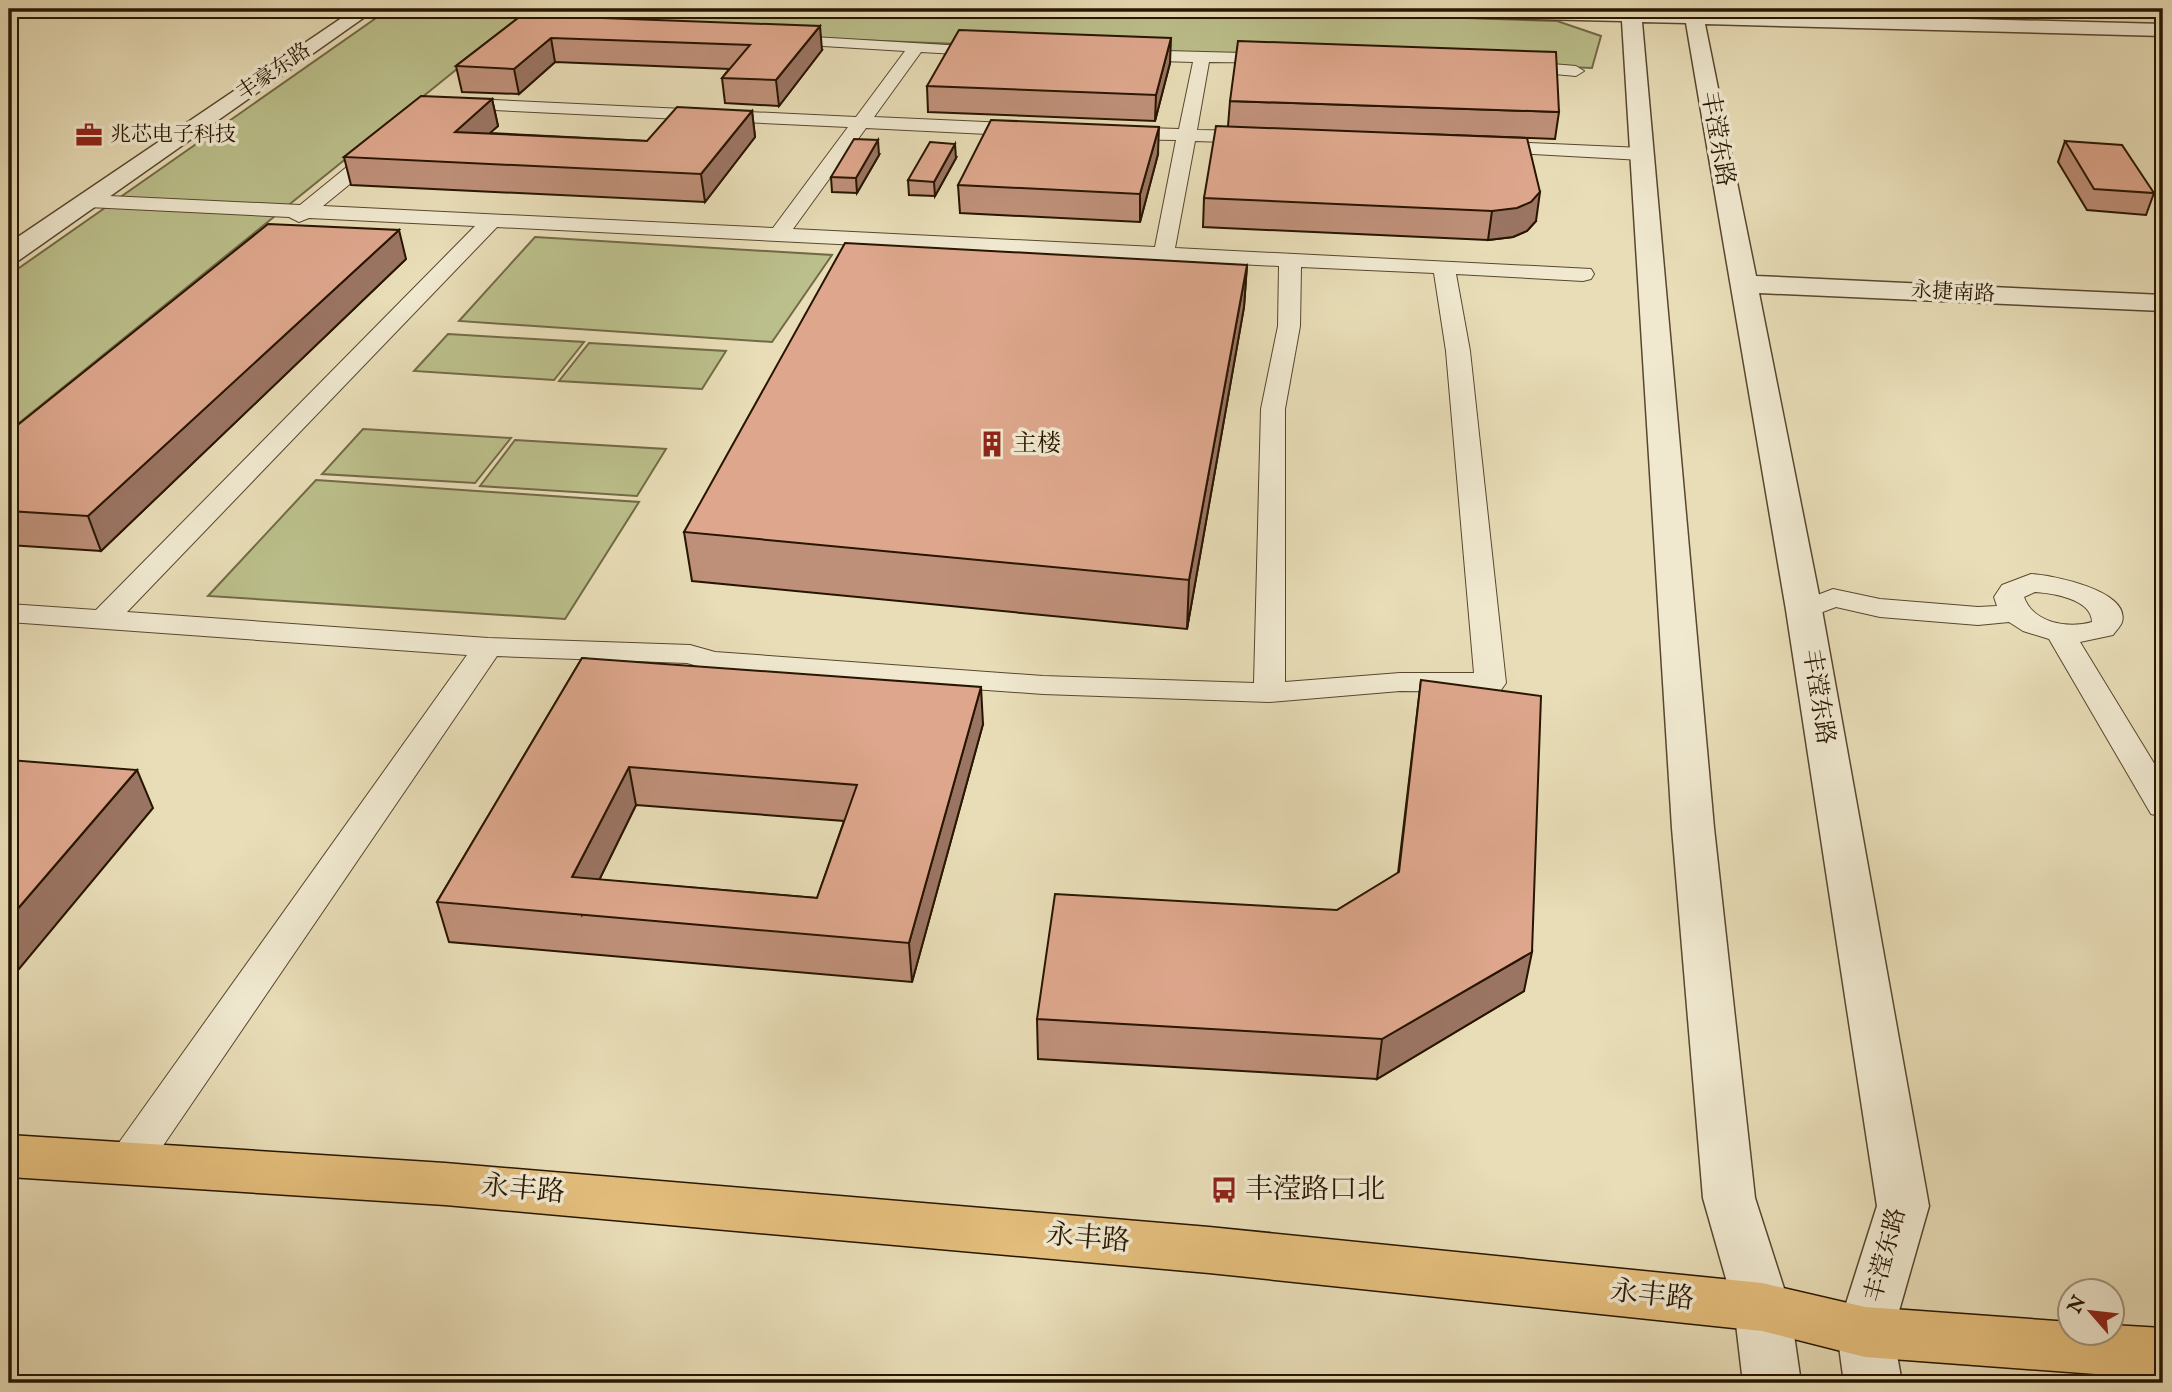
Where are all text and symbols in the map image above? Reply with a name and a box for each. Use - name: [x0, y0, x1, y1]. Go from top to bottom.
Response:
- street label: 丰豪东路: [232, 37, 316, 107]
- street label: 丰滢东路: [1693, 89, 1741, 189]
- office icon: 兆芯电子科技: [74, 120, 104, 150]
- place label: 兆芯电子科技: [110, 122, 236, 149]
- street label: 永捷南路: [1910, 277, 1996, 309]
- building icon: 主楼: [977, 429, 1007, 459]
- place label: 主楼: [1013, 429, 1061, 460]
- street label: 丰滢东路: [1795, 647, 1841, 747]
- street label: 永丰路: [480, 1169, 566, 1211]
- place label: 丰滢路口北: [1245, 1173, 1385, 1208]
- bus stop icon: 丰滢路口北: [1209, 1175, 1239, 1205]
- street label: 丰滢东路: [1859, 1205, 1913, 1305]
- street label: 永丰路: [1045, 1218, 1131, 1260]
- street label: 永丰路: [1608, 1274, 1696, 1318]
- north arrow: [2056, 1276, 2126, 1346]
- text: N: [2063, 1292, 2092, 1319]

